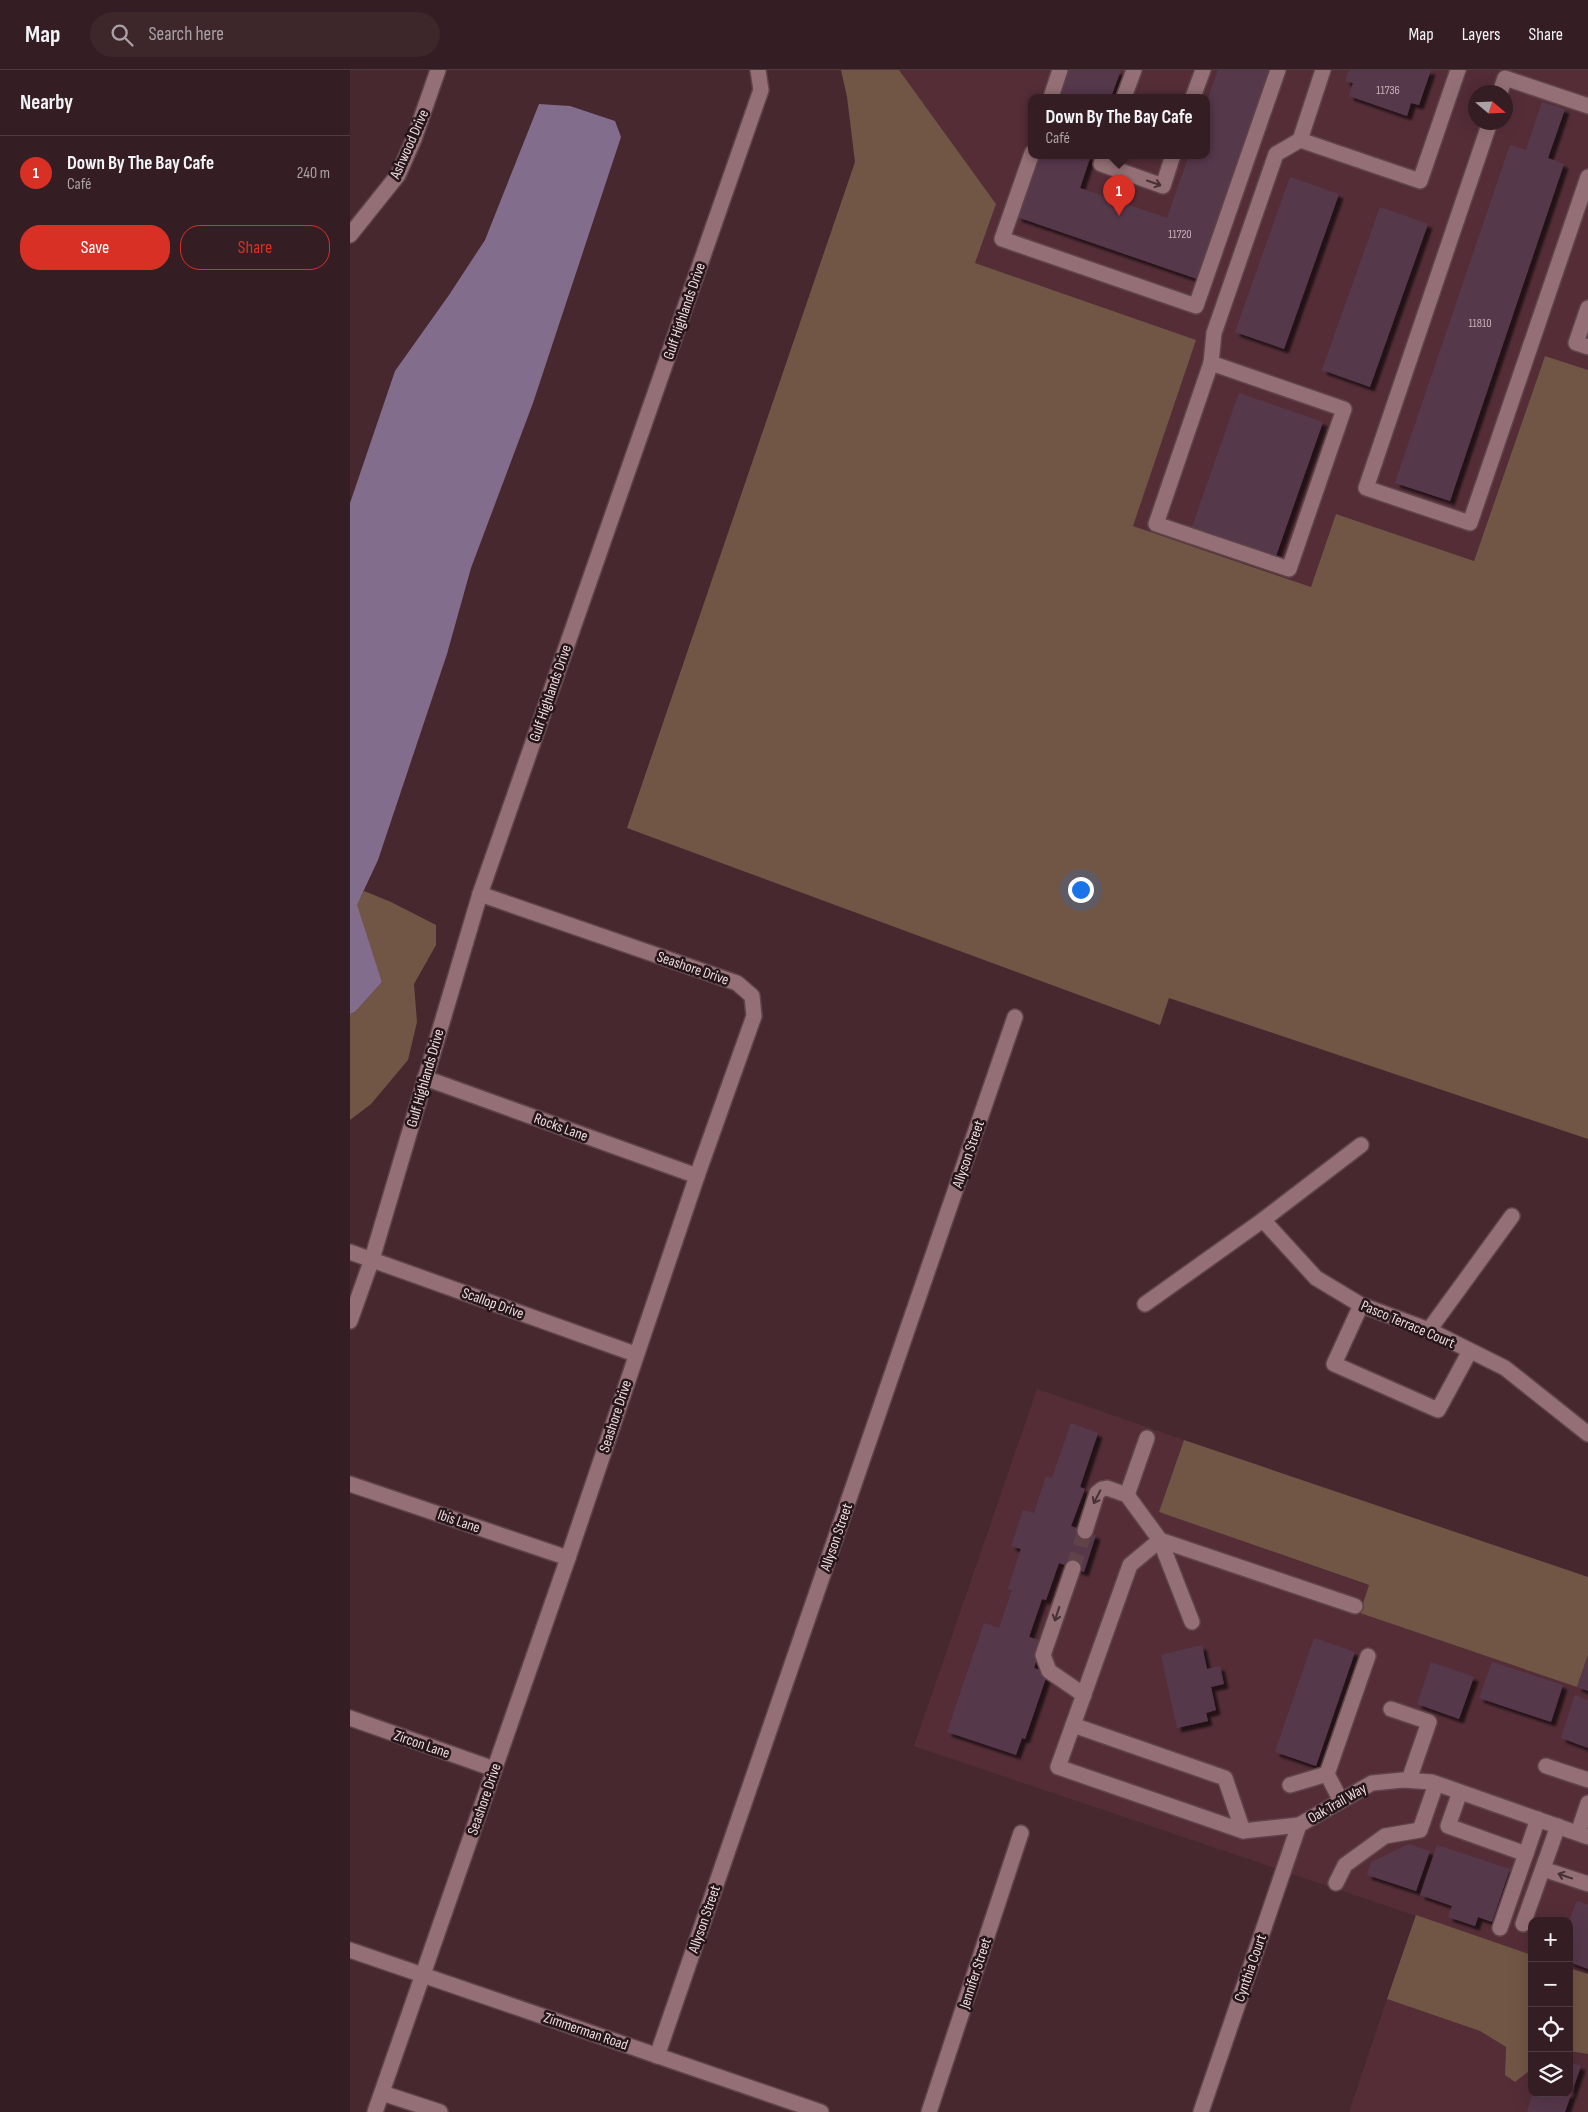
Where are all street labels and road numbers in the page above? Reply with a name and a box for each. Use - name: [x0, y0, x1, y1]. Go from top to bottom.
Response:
- street label: Ashwood Drive: [385, 107, 433, 183]
- street label: Gulf Highlands Drive: [659, 260, 710, 362]
- street label: Gulf Highlands Drive: [525, 642, 576, 744]
- street label: Seashore Drive: [654, 947, 731, 990]
- street label: Gulf Highlands Drive: [402, 1027, 449, 1129]
- street label: Rocks Lane: [531, 1109, 590, 1146]
- street label: Allyson Street: [948, 1118, 989, 1191]
- street label: Scallop Drive: [459, 1283, 526, 1323]
- street label: Pasco Terrace Court: [1358, 1296, 1458, 1353]
- street label: Seashore Drive: [595, 1378, 636, 1455]
- street label: Allyson Street: [816, 1501, 857, 1574]
- street label: Ibis Lane: [435, 1505, 483, 1538]
- street label: Zircon Lane: [391, 1726, 452, 1763]
- street label: Seashore Drive: [463, 1761, 506, 1838]
- street label: Oak Trail Way: [1304, 1779, 1370, 1828]
- street label: Allyson Street: [684, 1883, 725, 1956]
- street label: Cynthia Court: [1230, 1931, 1271, 2004]
- street label: Jennifer Street: [955, 1935, 996, 2012]
- street label: Zimmerman Road: [541, 2008, 630, 2055]

